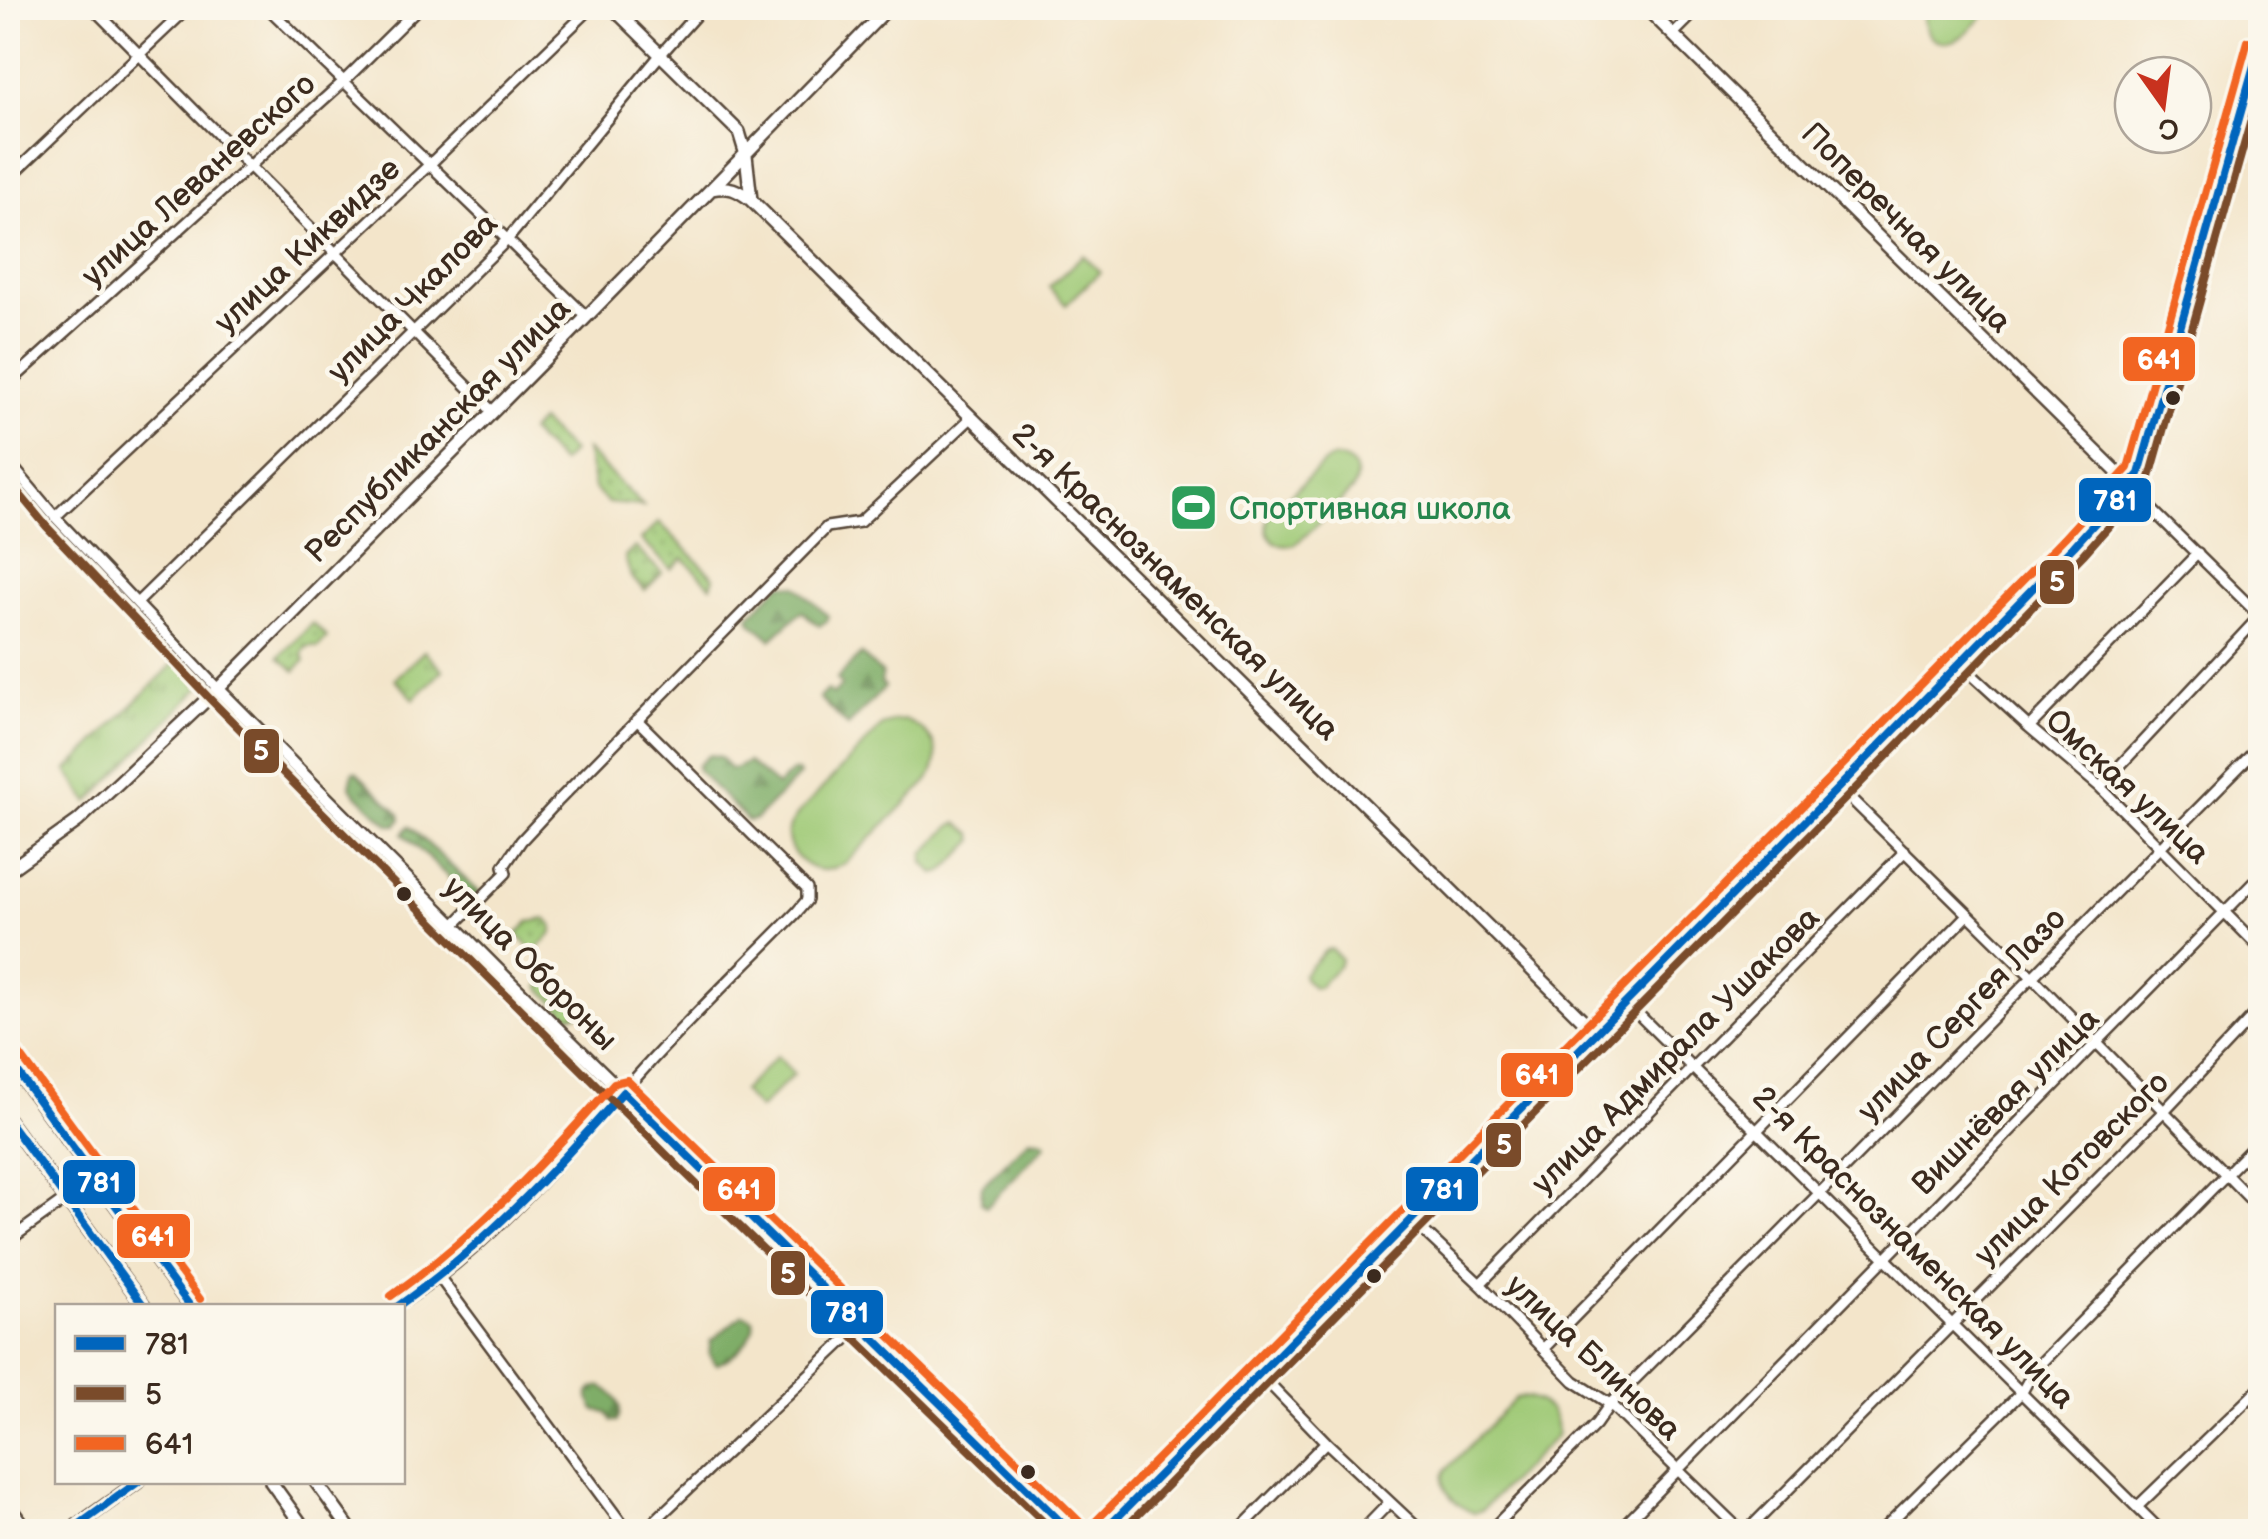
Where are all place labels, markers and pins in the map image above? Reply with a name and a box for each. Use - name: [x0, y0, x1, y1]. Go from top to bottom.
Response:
- unlabelled marker: [2163, 388, 2183, 408]
- sports icon: Спортивная школа: [1168, 482, 1220, 534]
- place label: Спортивная школа: [1229, 490, 1511, 529]
- unlabelled marker: [394, 884, 414, 904]
- unlabelled marker: [1364, 1266, 1384, 1286]
- unlabelled marker: [1018, 1462, 1038, 1482]

